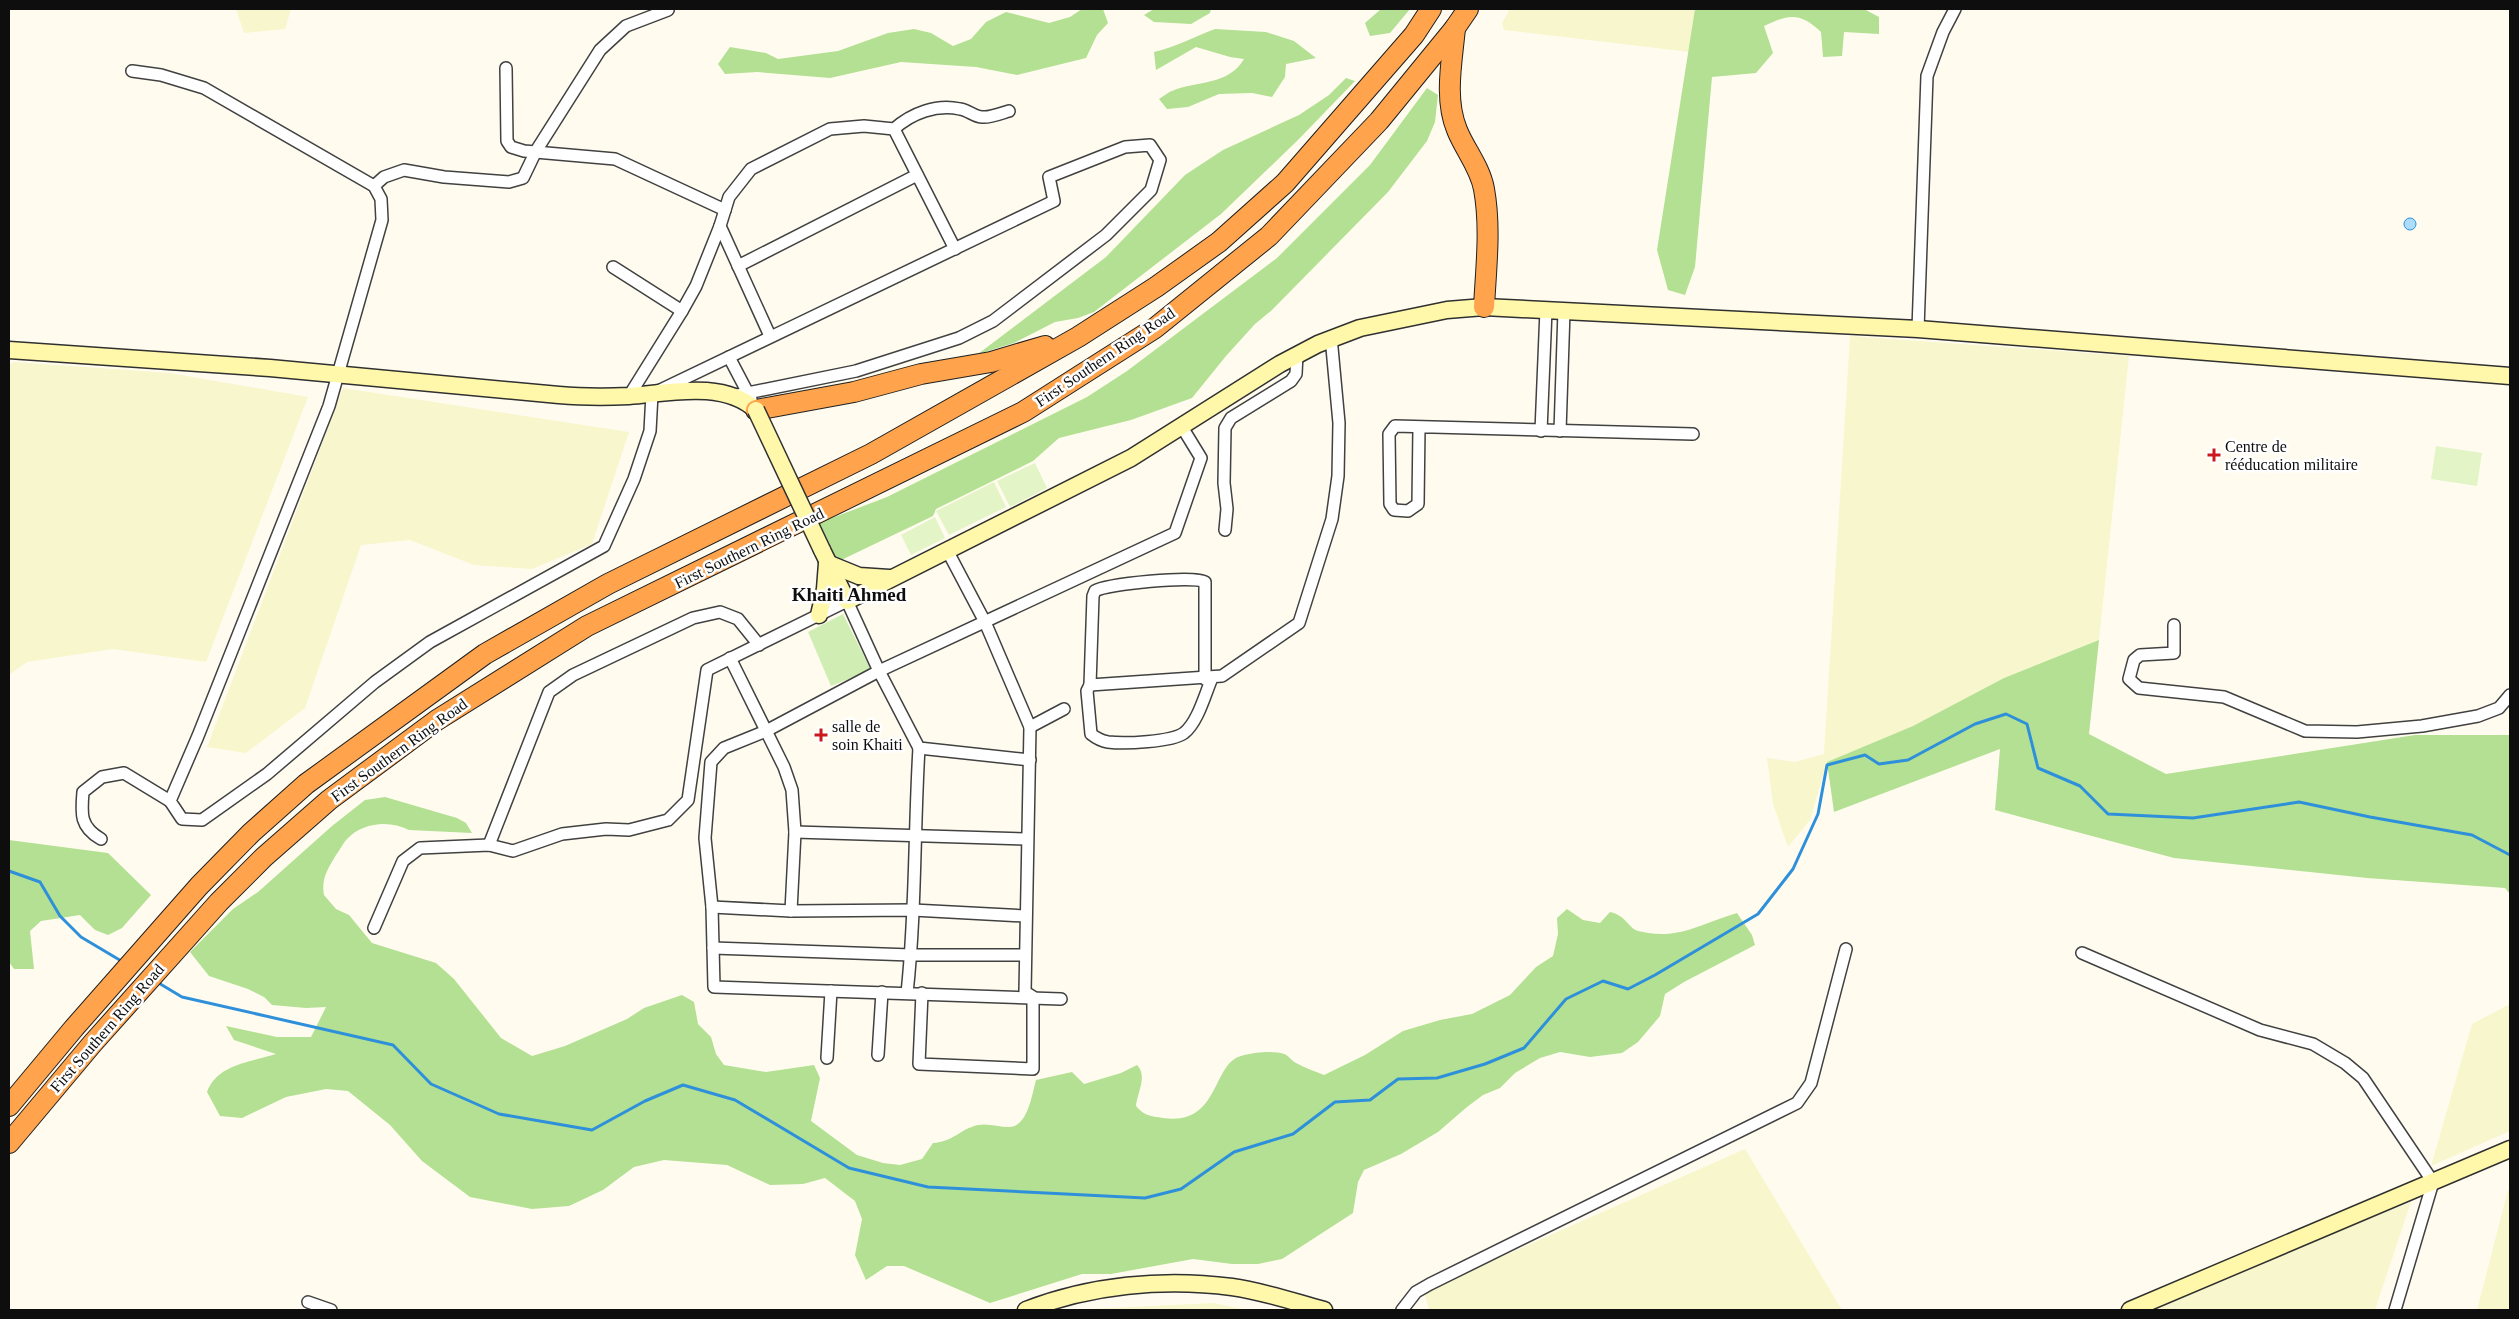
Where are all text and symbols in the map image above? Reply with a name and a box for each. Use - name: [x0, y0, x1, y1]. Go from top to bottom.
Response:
- street label: First Southern Ring Road: [1032, 304, 1178, 411]
- place label: Centre de rééducation militaire: [2225, 438, 2358, 473]
- marker: Centre de rééducation militaire: [2207, 448, 2221, 462]
- street label: First Southern Ring Road: [672, 504, 827, 592]
- district label: Khaiti Ahmed: [792, 584, 907, 605]
- street label: First Southern Ring Road: [328, 695, 471, 806]
- place label: salle de soin Khaiti: [832, 718, 903, 753]
- marker: salle de soin Khaiti: [814, 728, 828, 742]
- street label: First Southern Ring Road: [47, 961, 168, 1096]

